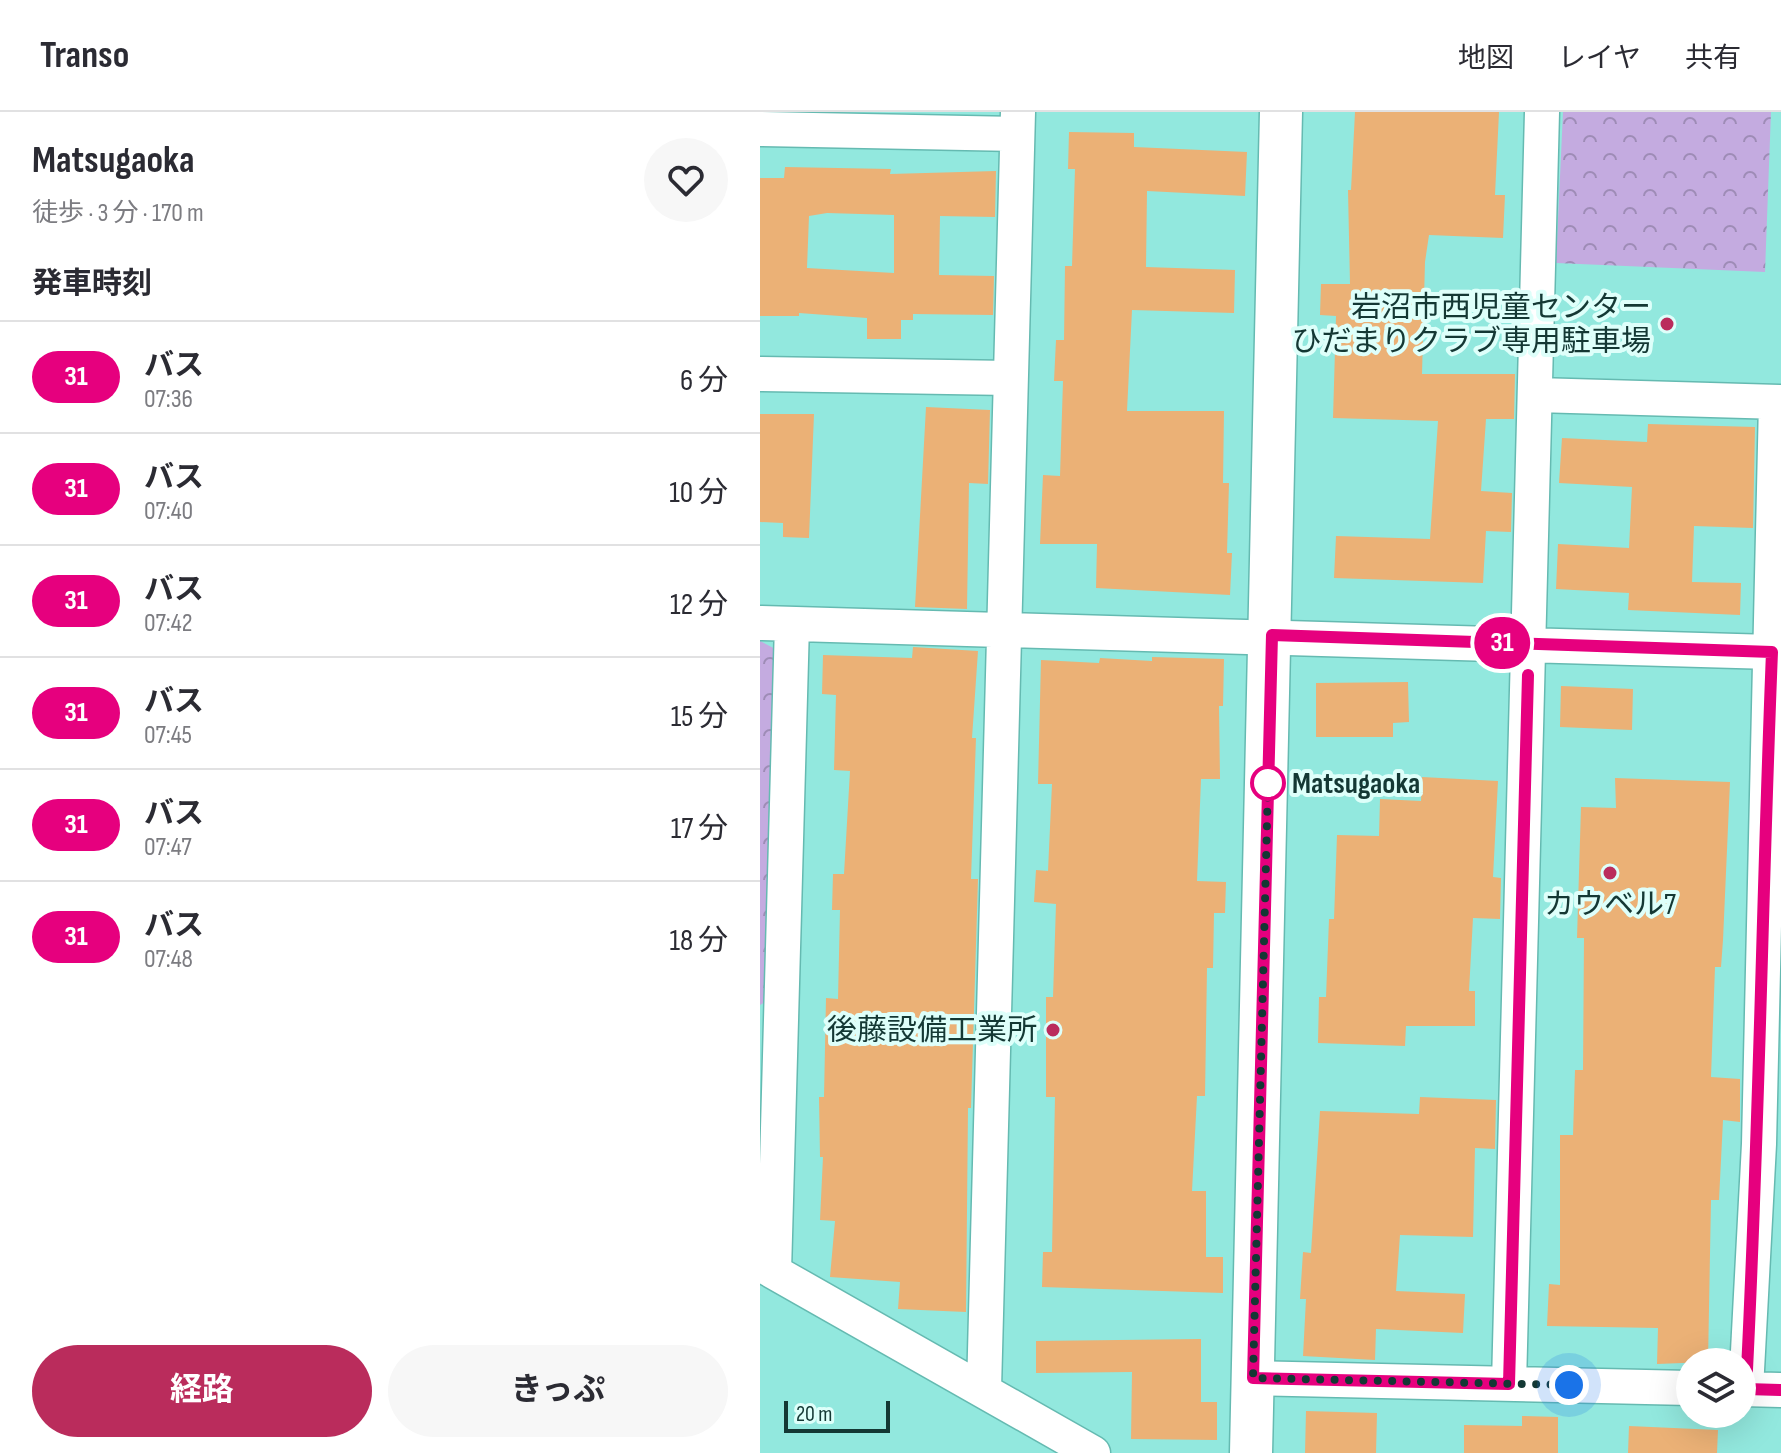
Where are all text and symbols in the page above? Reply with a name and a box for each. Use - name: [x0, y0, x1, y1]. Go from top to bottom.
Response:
- text: Transo: [40, 33, 129, 78]
- text: 地図: [1458, 42, 1514, 75]
- text: レイヤ: [1558, 42, 1641, 75]
- text: 共有: [1685, 42, 1741, 75]
- text: Matsugaoka: [32, 138, 195, 183]
- button: heart: [644, 138, 728, 222]
- text: 徒歩 · 3 分 · 170 m: [32, 198, 204, 229]
- text: 発車時刻: [32, 266, 152, 302]
- place label: 岩沼市西児童センター ひだまりクラブ専用駐車場: [1292, 290, 1651, 360]
- marker: 岩沼市西児童センター ひだまりクラブ専用駐車場: [1658, 315, 1676, 333]
- text: バス: [144, 348, 204, 384]
- text: 31: [64, 360, 88, 393]
- text: 6 分: [680, 363, 728, 399]
- text: 07:36: [144, 384, 193, 415]
- text: バス: [144, 460, 204, 496]
- text: 31: [64, 472, 88, 505]
- text: 10 分: [669, 475, 728, 511]
- text: 07:40: [144, 496, 193, 527]
- text: バス: [144, 572, 204, 608]
- text: 31: [64, 584, 88, 617]
- text: 12 分: [670, 587, 728, 623]
- text: 07:42: [144, 608, 192, 639]
- line badge: 31: [1466, 617, 1538, 669]
- text: 31: [1490, 626, 1514, 659]
- text: バス: [144, 684, 204, 720]
- text: 31: [64, 696, 88, 729]
- text: 15 分: [671, 699, 728, 735]
- text: 07:45: [144, 720, 192, 751]
- marker: Matsugaoka: [1251, 766, 1285, 800]
- place label: Matsugaoka: [1292, 766, 1420, 802]
- text: バス: [144, 796, 204, 832]
- text: 31: [64, 808, 88, 841]
- text: 17 分: [671, 811, 728, 847]
- text: 07:47: [144, 832, 192, 863]
- marker: カウベル7: [1601, 864, 1619, 882]
- place label: カウベル7: [1544, 887, 1676, 923]
- text: バス: [144, 908, 204, 944]
- text: 31: [64, 920, 88, 953]
- text: 18 分: [670, 923, 728, 959]
- text: 07:48: [144, 944, 193, 975]
- place label: 後藤設備工業所: [827, 1013, 1037, 1049]
- marker: 後藤設備工業所: [1044, 1021, 1062, 1039]
- button: 経路: [32, 1345, 372, 1437]
- button: きっぷ: [388, 1345, 728, 1437]
- map controls: [1676, 1348, 1756, 1428]
- button: layers: [1676, 1348, 1756, 1428]
- your location: [1549, 1365, 1589, 1405]
- scale bar: [784, 1397, 890, 1433]
- text: 20 m: [796, 1401, 833, 1428]

